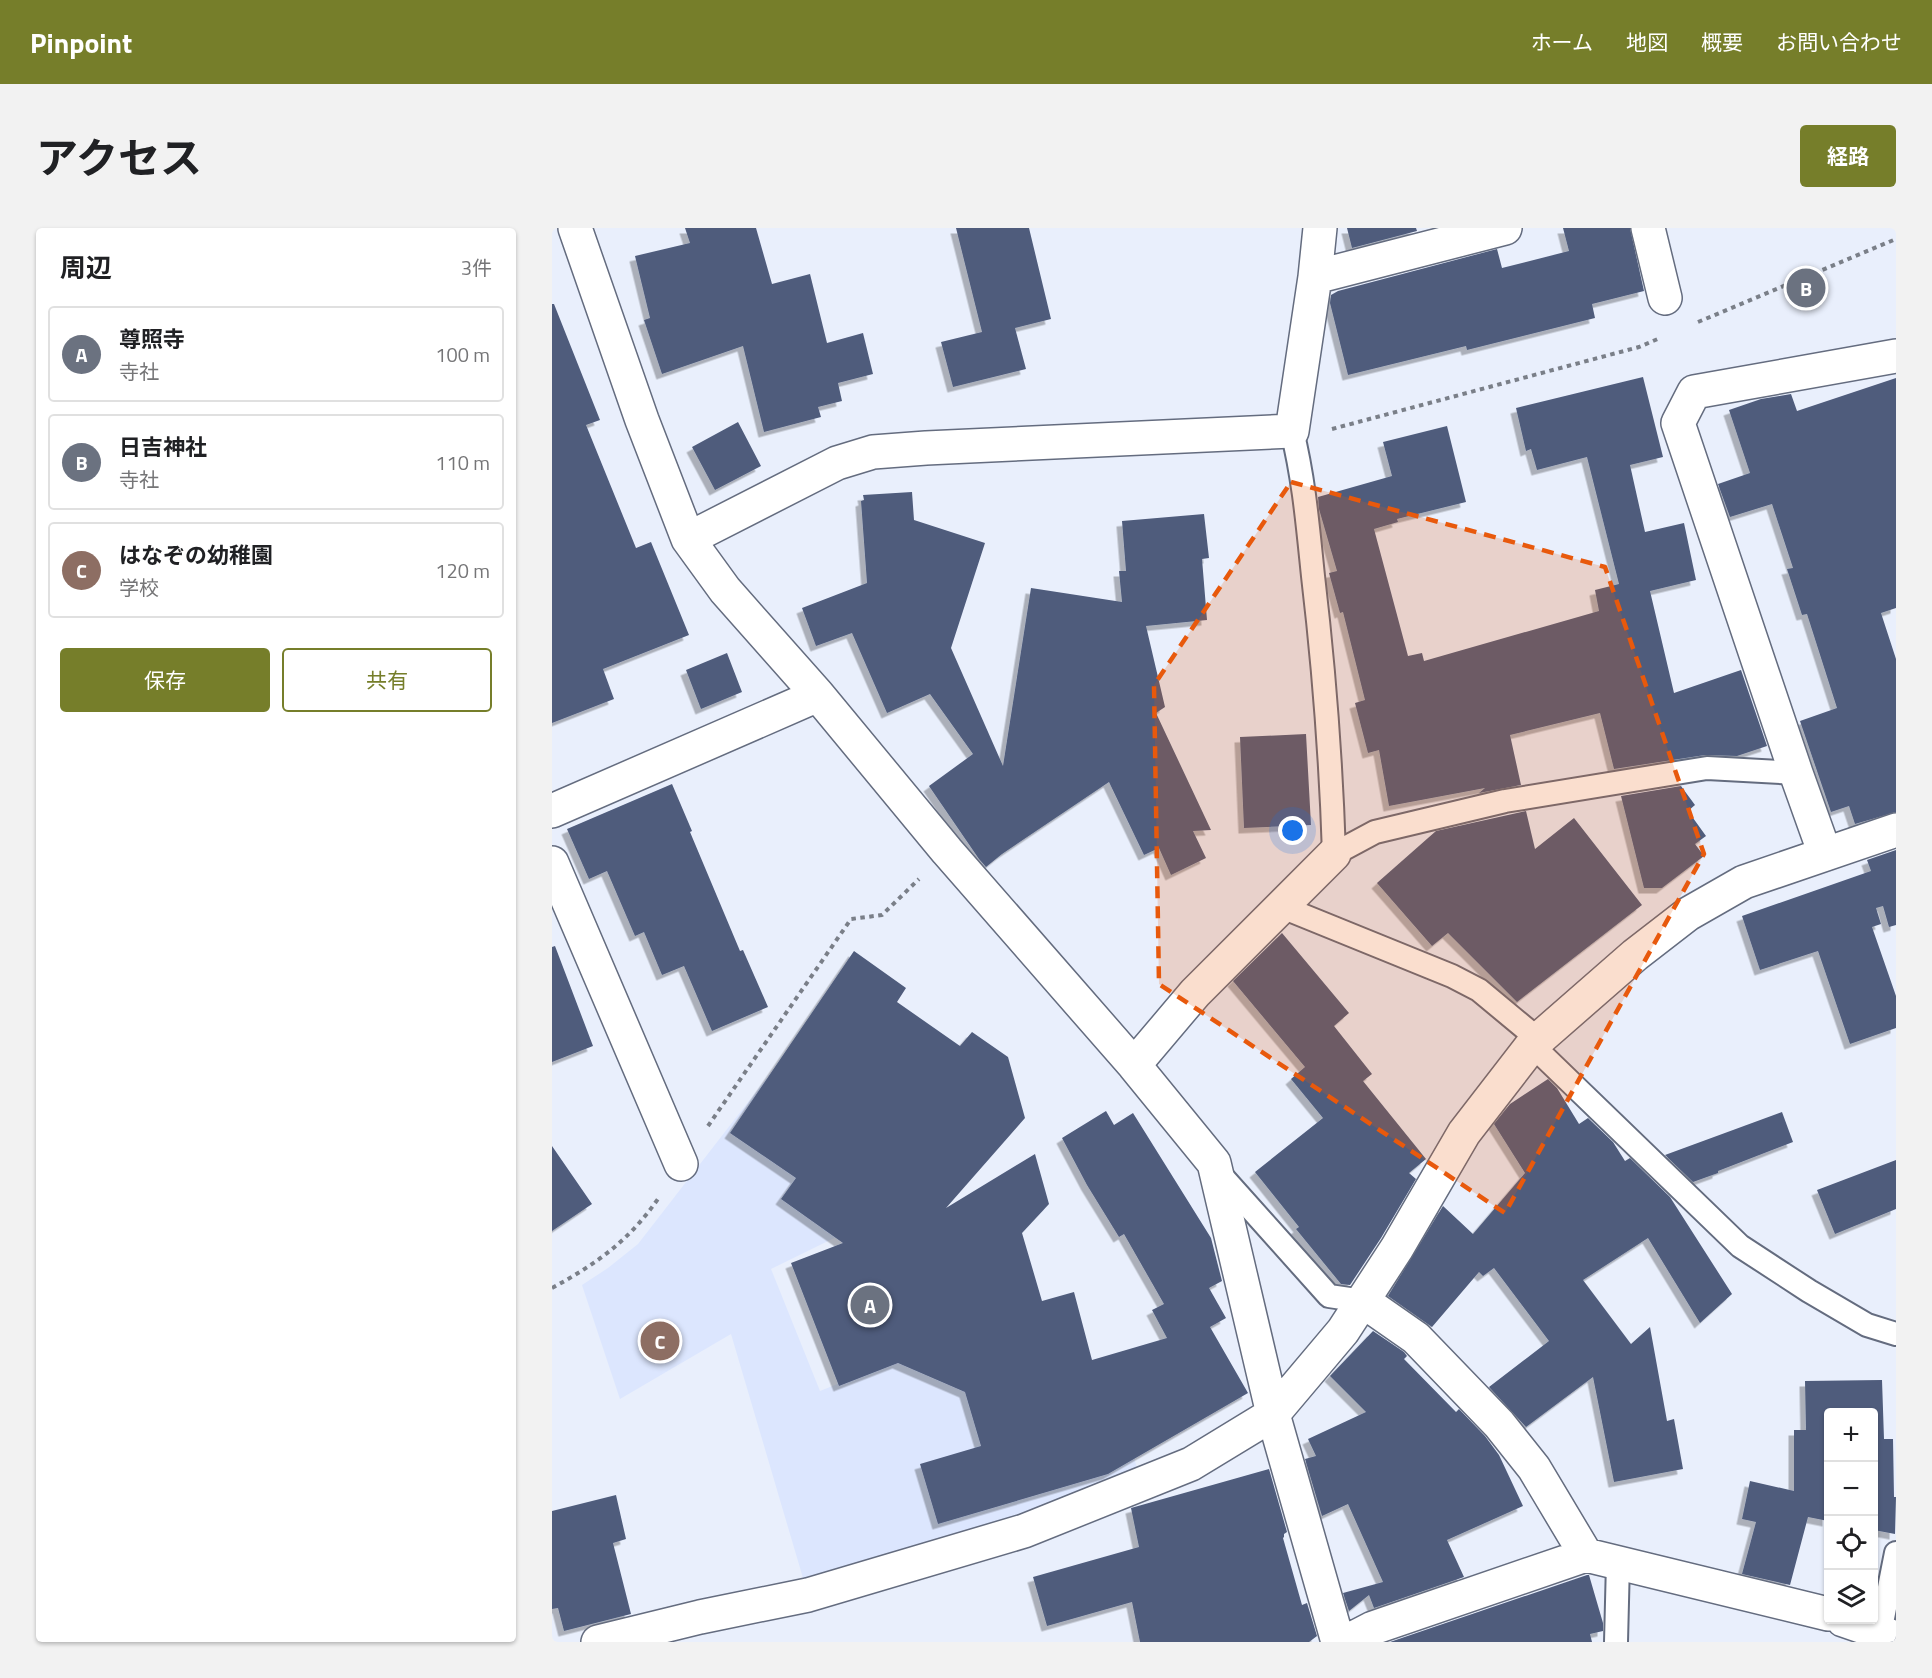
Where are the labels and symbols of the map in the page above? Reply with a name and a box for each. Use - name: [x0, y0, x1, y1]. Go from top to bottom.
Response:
- pin: B: [1786, 266, 1826, 310]
- your location: [1278, 816, 1307, 845]
- pin: A: [850, 1282, 890, 1328]
- pin: C: [640, 1318, 680, 1364]

